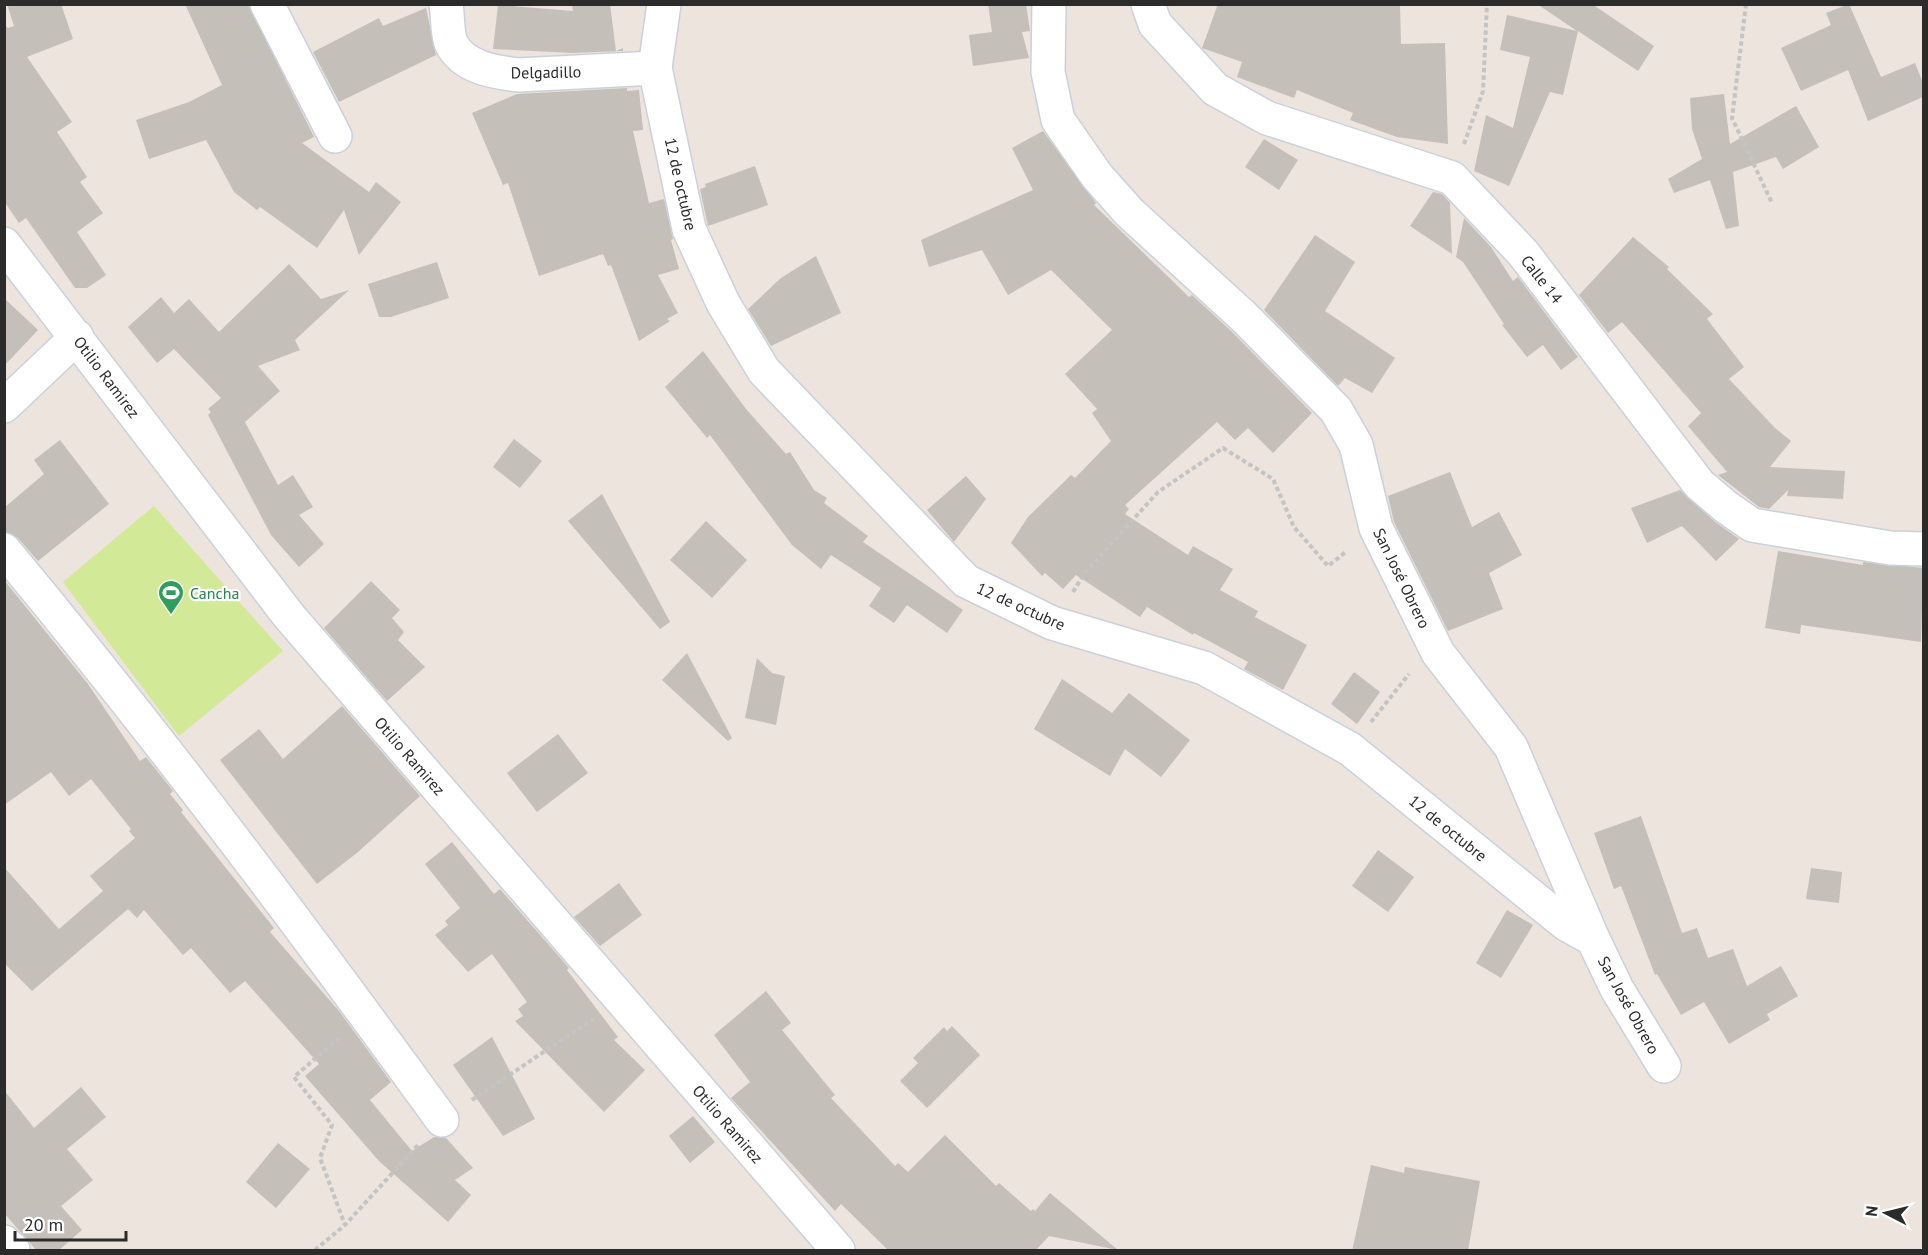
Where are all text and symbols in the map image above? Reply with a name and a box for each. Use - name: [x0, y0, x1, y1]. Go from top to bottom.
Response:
- street label: Delgadillo: [511, 61, 581, 83]
- street label: 12 de octubre: [661, 136, 701, 232]
- street label: Calle 14: [1517, 251, 1567, 307]
- street label: Otilio Ramirez: [70, 332, 144, 422]
- street label: San José Obrero: [1369, 525, 1435, 631]
- sports icon: Cancha: [156, 578, 186, 616]
- street label: 12 de octubre: [974, 578, 1068, 634]
- place label: Cancha: [190, 583, 239, 603]
- street label: Otilio Ramirez: [370, 713, 450, 799]
- street label: 12 de octubre: [1405, 790, 1491, 866]
- street label: San José Obrero: [1594, 952, 1664, 1058]
- street label: Otilio Ramirez: [688, 1081, 768, 1167]
- north arrow: [1856, 1183, 1916, 1243]
- scale bar: [15, 1204, 126, 1242]
- text: N: [1861, 1205, 1882, 1218]
- text: 20 m: [24, 1213, 63, 1236]

